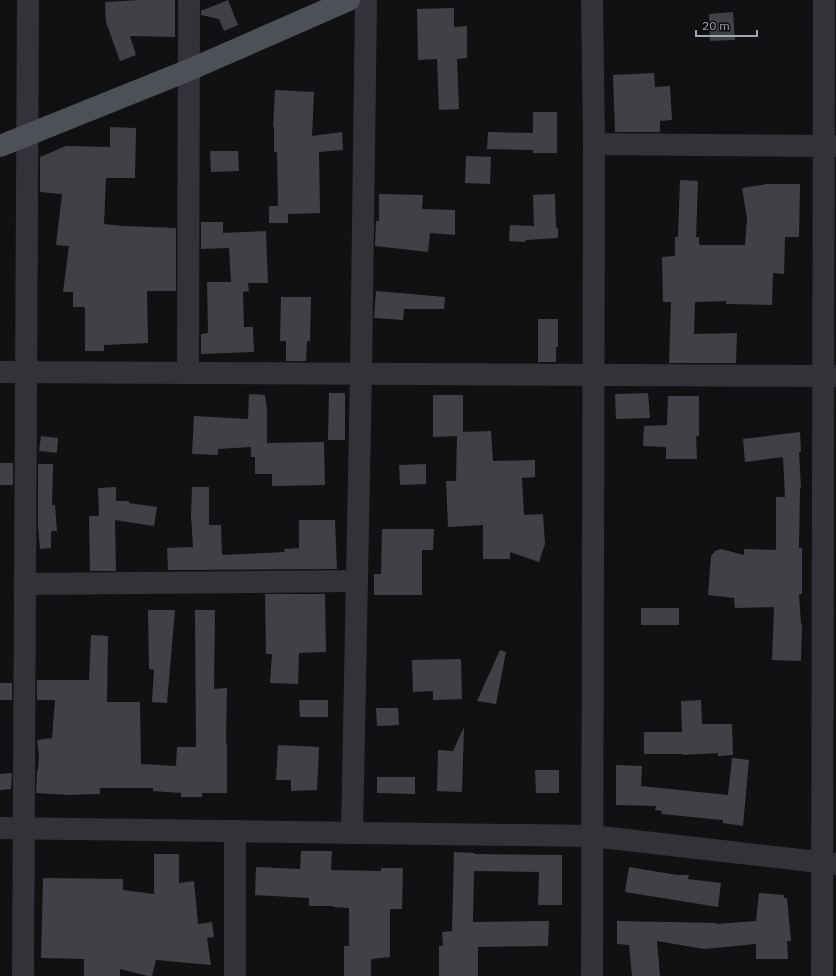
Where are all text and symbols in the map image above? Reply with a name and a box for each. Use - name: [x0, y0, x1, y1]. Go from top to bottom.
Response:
- scale bar: [696, 12, 757, 38]
- text: 20 m: [702, 18, 730, 33]

